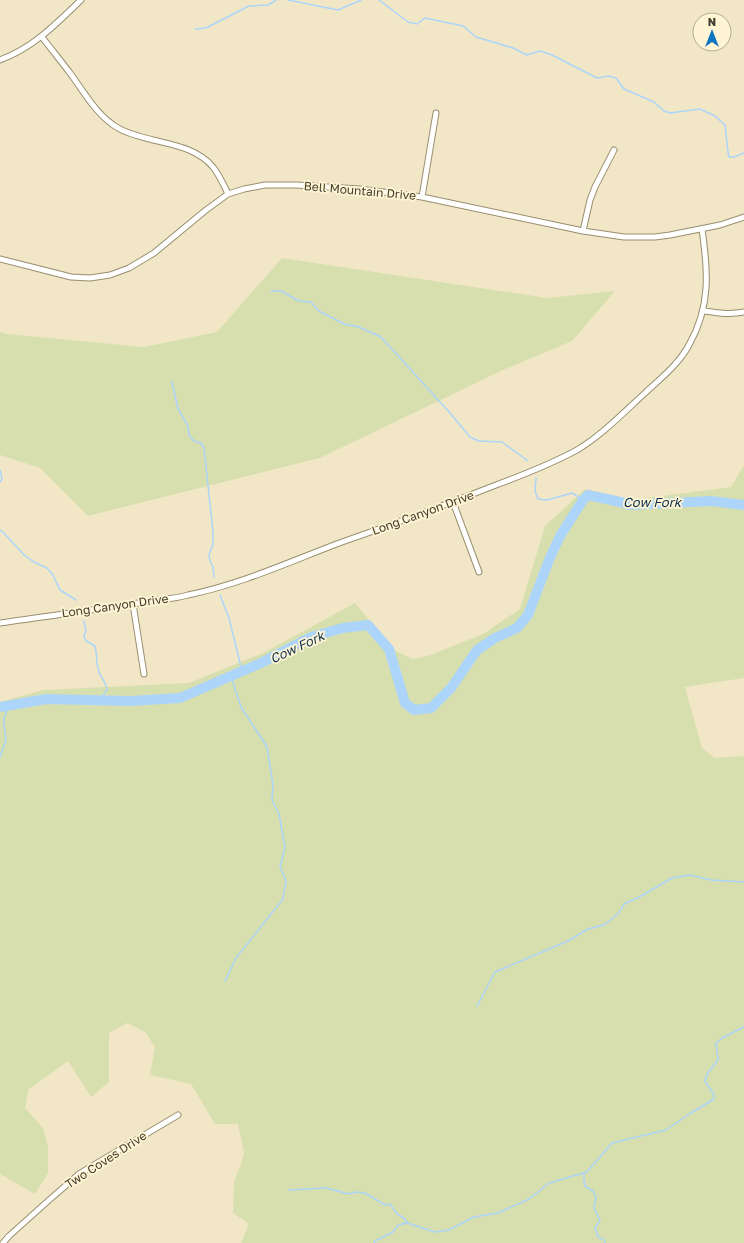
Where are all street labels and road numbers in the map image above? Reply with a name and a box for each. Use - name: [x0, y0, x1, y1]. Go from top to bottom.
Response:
- street label: Bell Mountain Drive: [303, 178, 417, 203]
- street label: Long Canyon Drive: [370, 487, 476, 538]
- street label: Long Canyon Drive: [61, 591, 169, 620]
- street label: Two Coves Drive: [62, 1128, 149, 1191]

